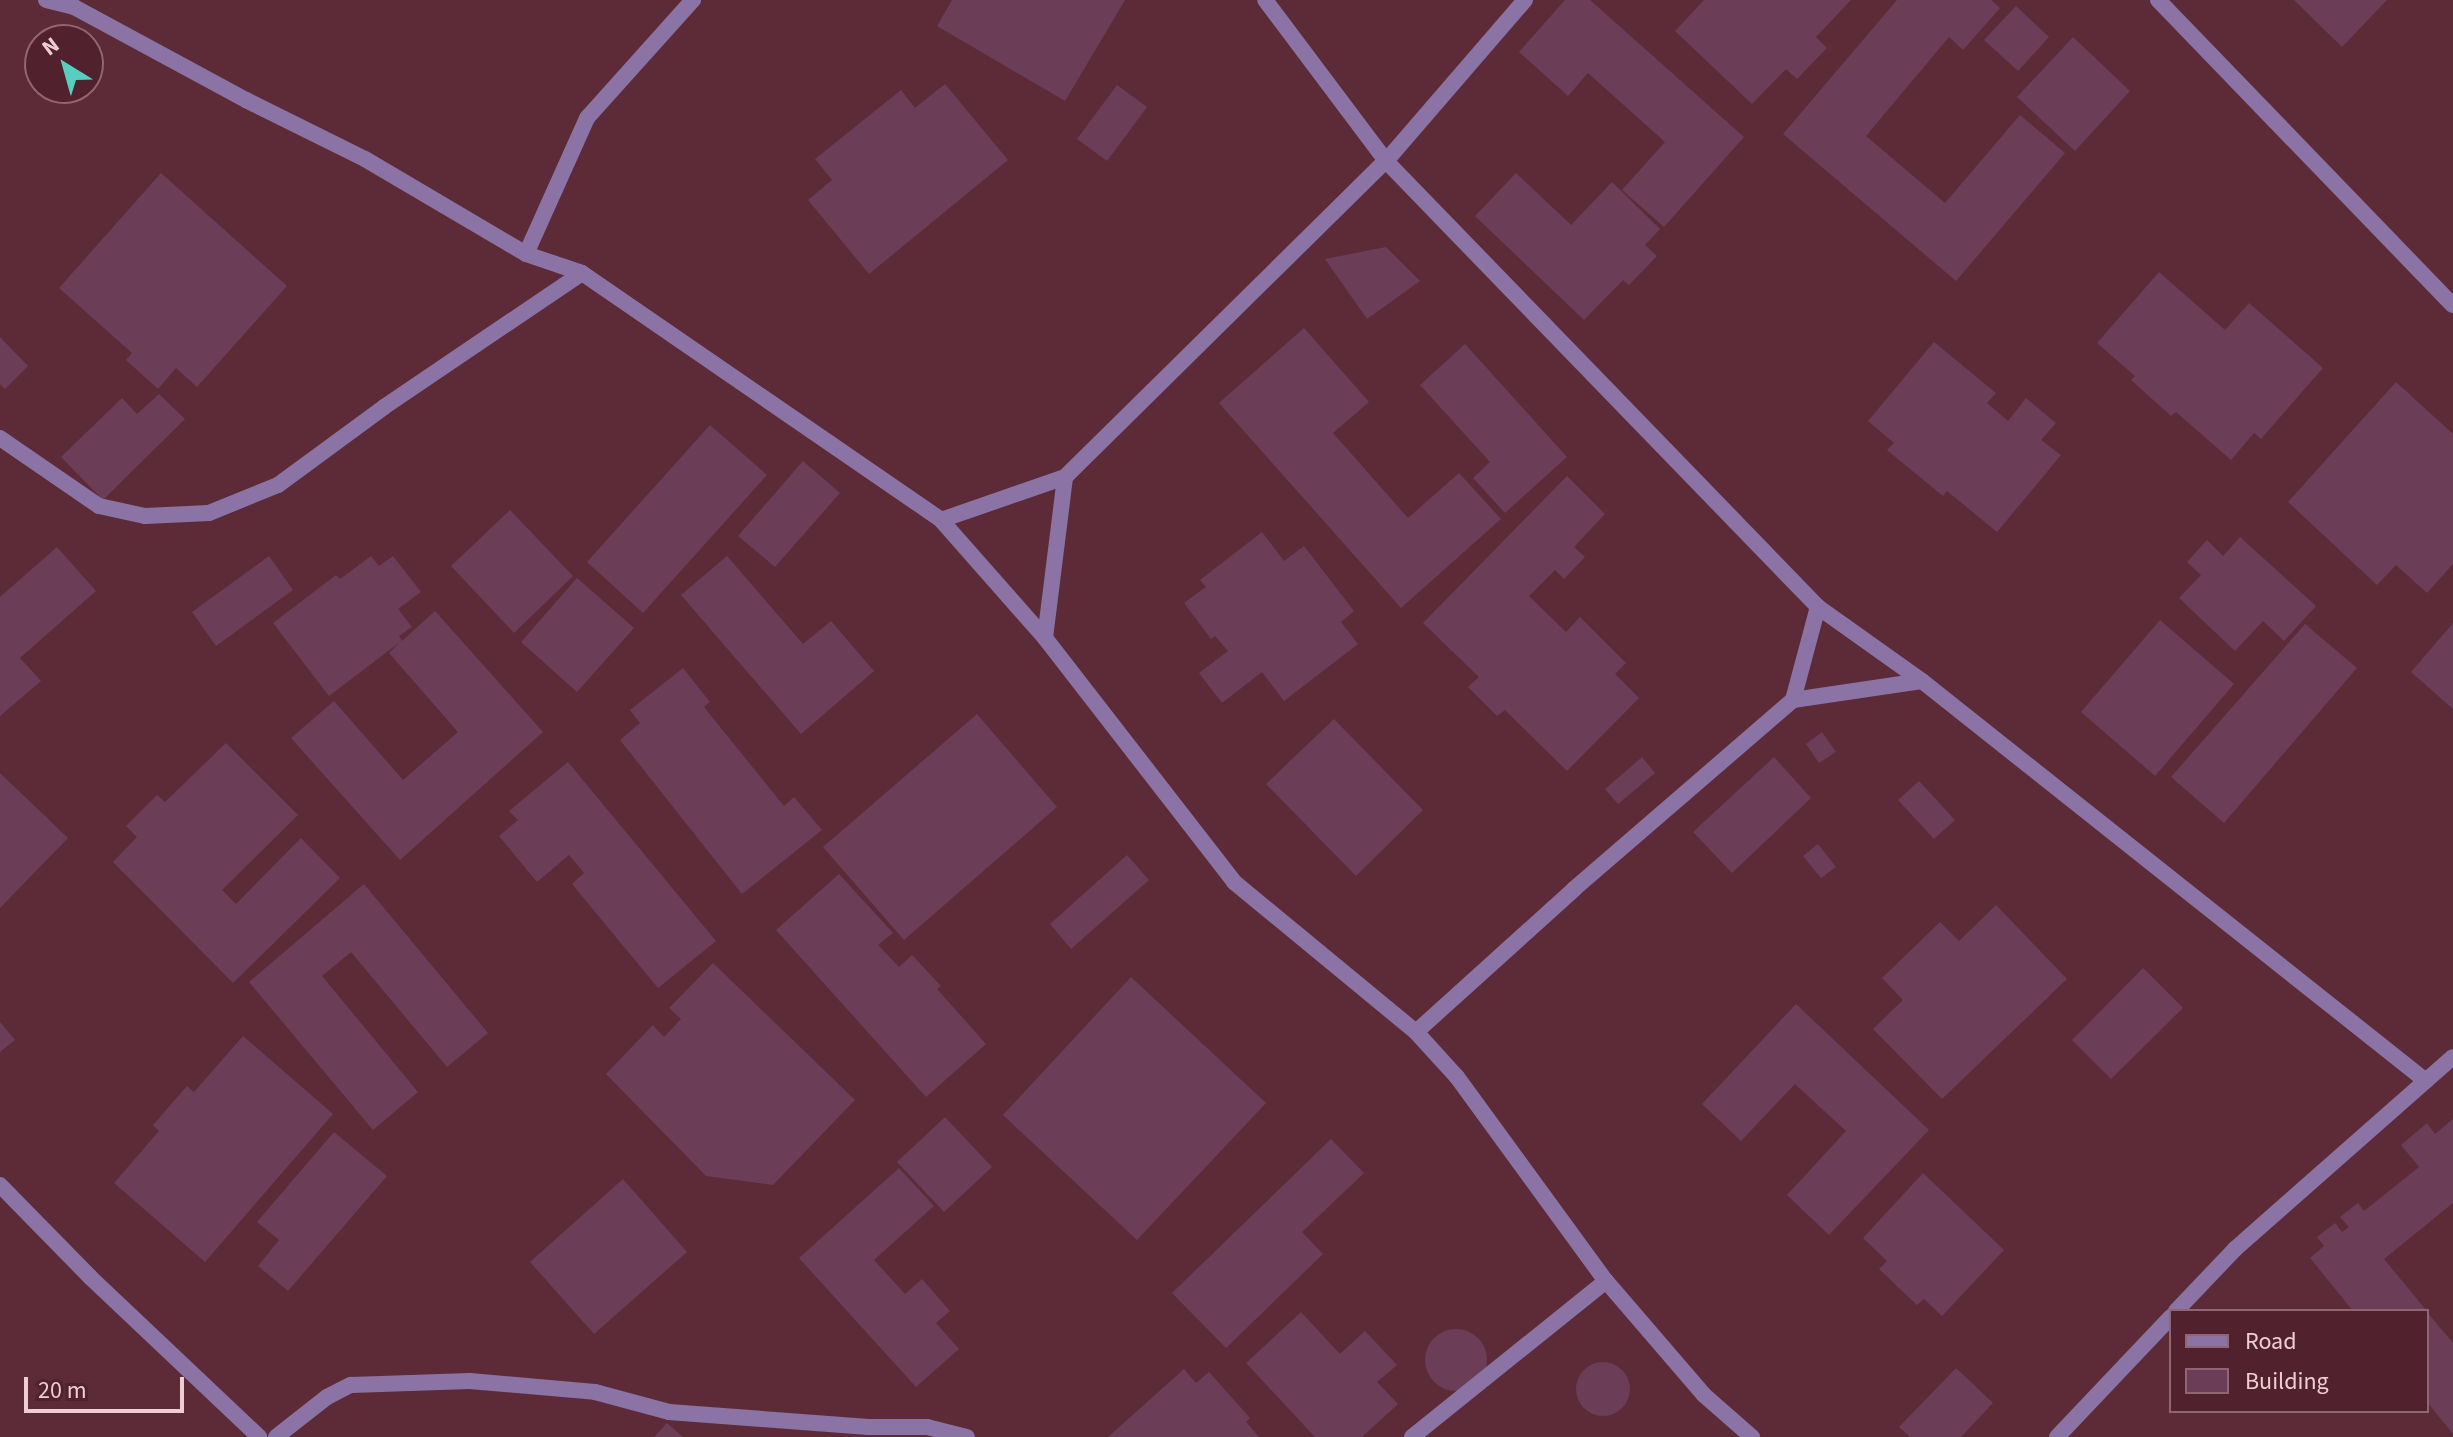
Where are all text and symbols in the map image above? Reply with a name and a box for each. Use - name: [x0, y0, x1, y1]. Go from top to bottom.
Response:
- north arrow: [24, 24, 104, 104]
- text: N: [35, 29, 66, 64]
- legend: [2169, 1309, 2429, 1413]
- text: Road: [2245, 1324, 2297, 1359]
- scale bar: [28, 1361, 188, 1411]
- text: Building: [2245, 1364, 2329, 1399]
- text: 20 m: [38, 1373, 87, 1408]

